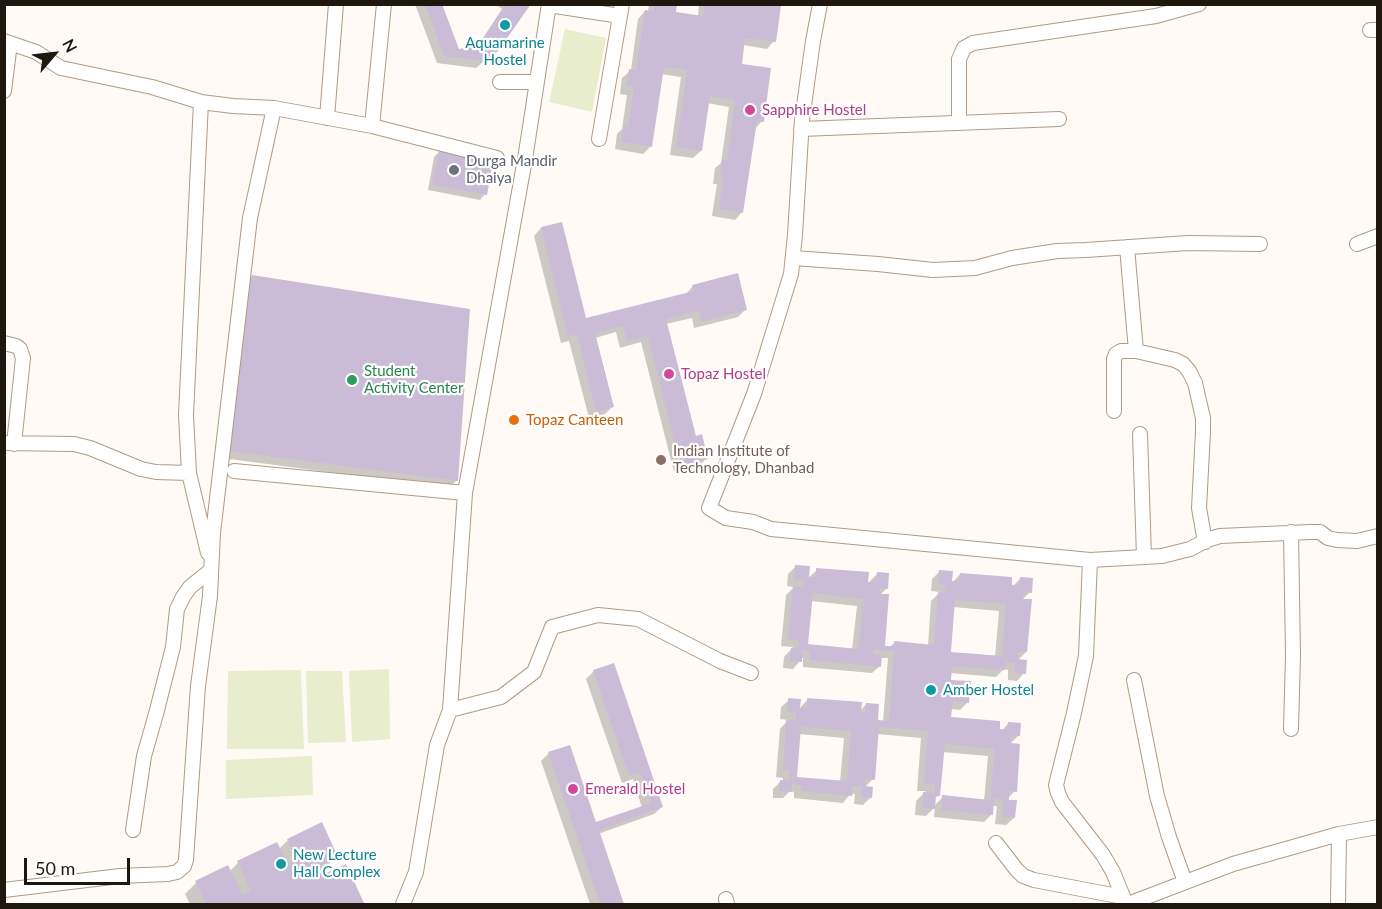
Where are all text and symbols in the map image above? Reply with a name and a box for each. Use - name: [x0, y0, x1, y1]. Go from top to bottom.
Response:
- marker: Aquamarine Hostel: [498, 18, 512, 32]
- north arrow: [24, 24, 84, 84]
- place label: Aquamarine Hostel: [465, 34, 545, 69]
- text: N: [59, 35, 82, 55]
- place label: Sapphire Hostel: [762, 101, 866, 119]
- marker: Sapphire Hostel: [743, 103, 757, 117]
- place label: Durga Mandir Dhaiya: [466, 152, 557, 187]
- marker: Durga Mandir Dhaiya: [447, 163, 461, 177]
- place label: Student Activity Center: [364, 362, 463, 397]
- place label: Topaz Hostel: [681, 365, 766, 383]
- marker: Topaz Hostel: [662, 367, 676, 381]
- marker: Student Activity Center: [345, 373, 359, 387]
- place label: Topaz Canteen: [526, 411, 623, 429]
- marker: Topaz Canteen: [507, 413, 521, 427]
- place label: Indian Institute of Technology, Dhanbad: [673, 442, 814, 477]
- marker: Indian Institute of Technology, Dhanbad: [654, 453, 668, 467]
- place label: Amber Hostel: [943, 681, 1034, 699]
- marker: Amber Hostel: [924, 683, 938, 697]
- place label: Emerald Hostel: [585, 780, 685, 798]
- marker: Emerald Hostel: [566, 782, 580, 796]
- scale bar: [27, 846, 134, 884]
- place label: New Lecture Hall Complex: [293, 846, 381, 881]
- text: 50 m: [35, 857, 75, 879]
- marker: New Lecture Hall Complex: [274, 857, 288, 871]

